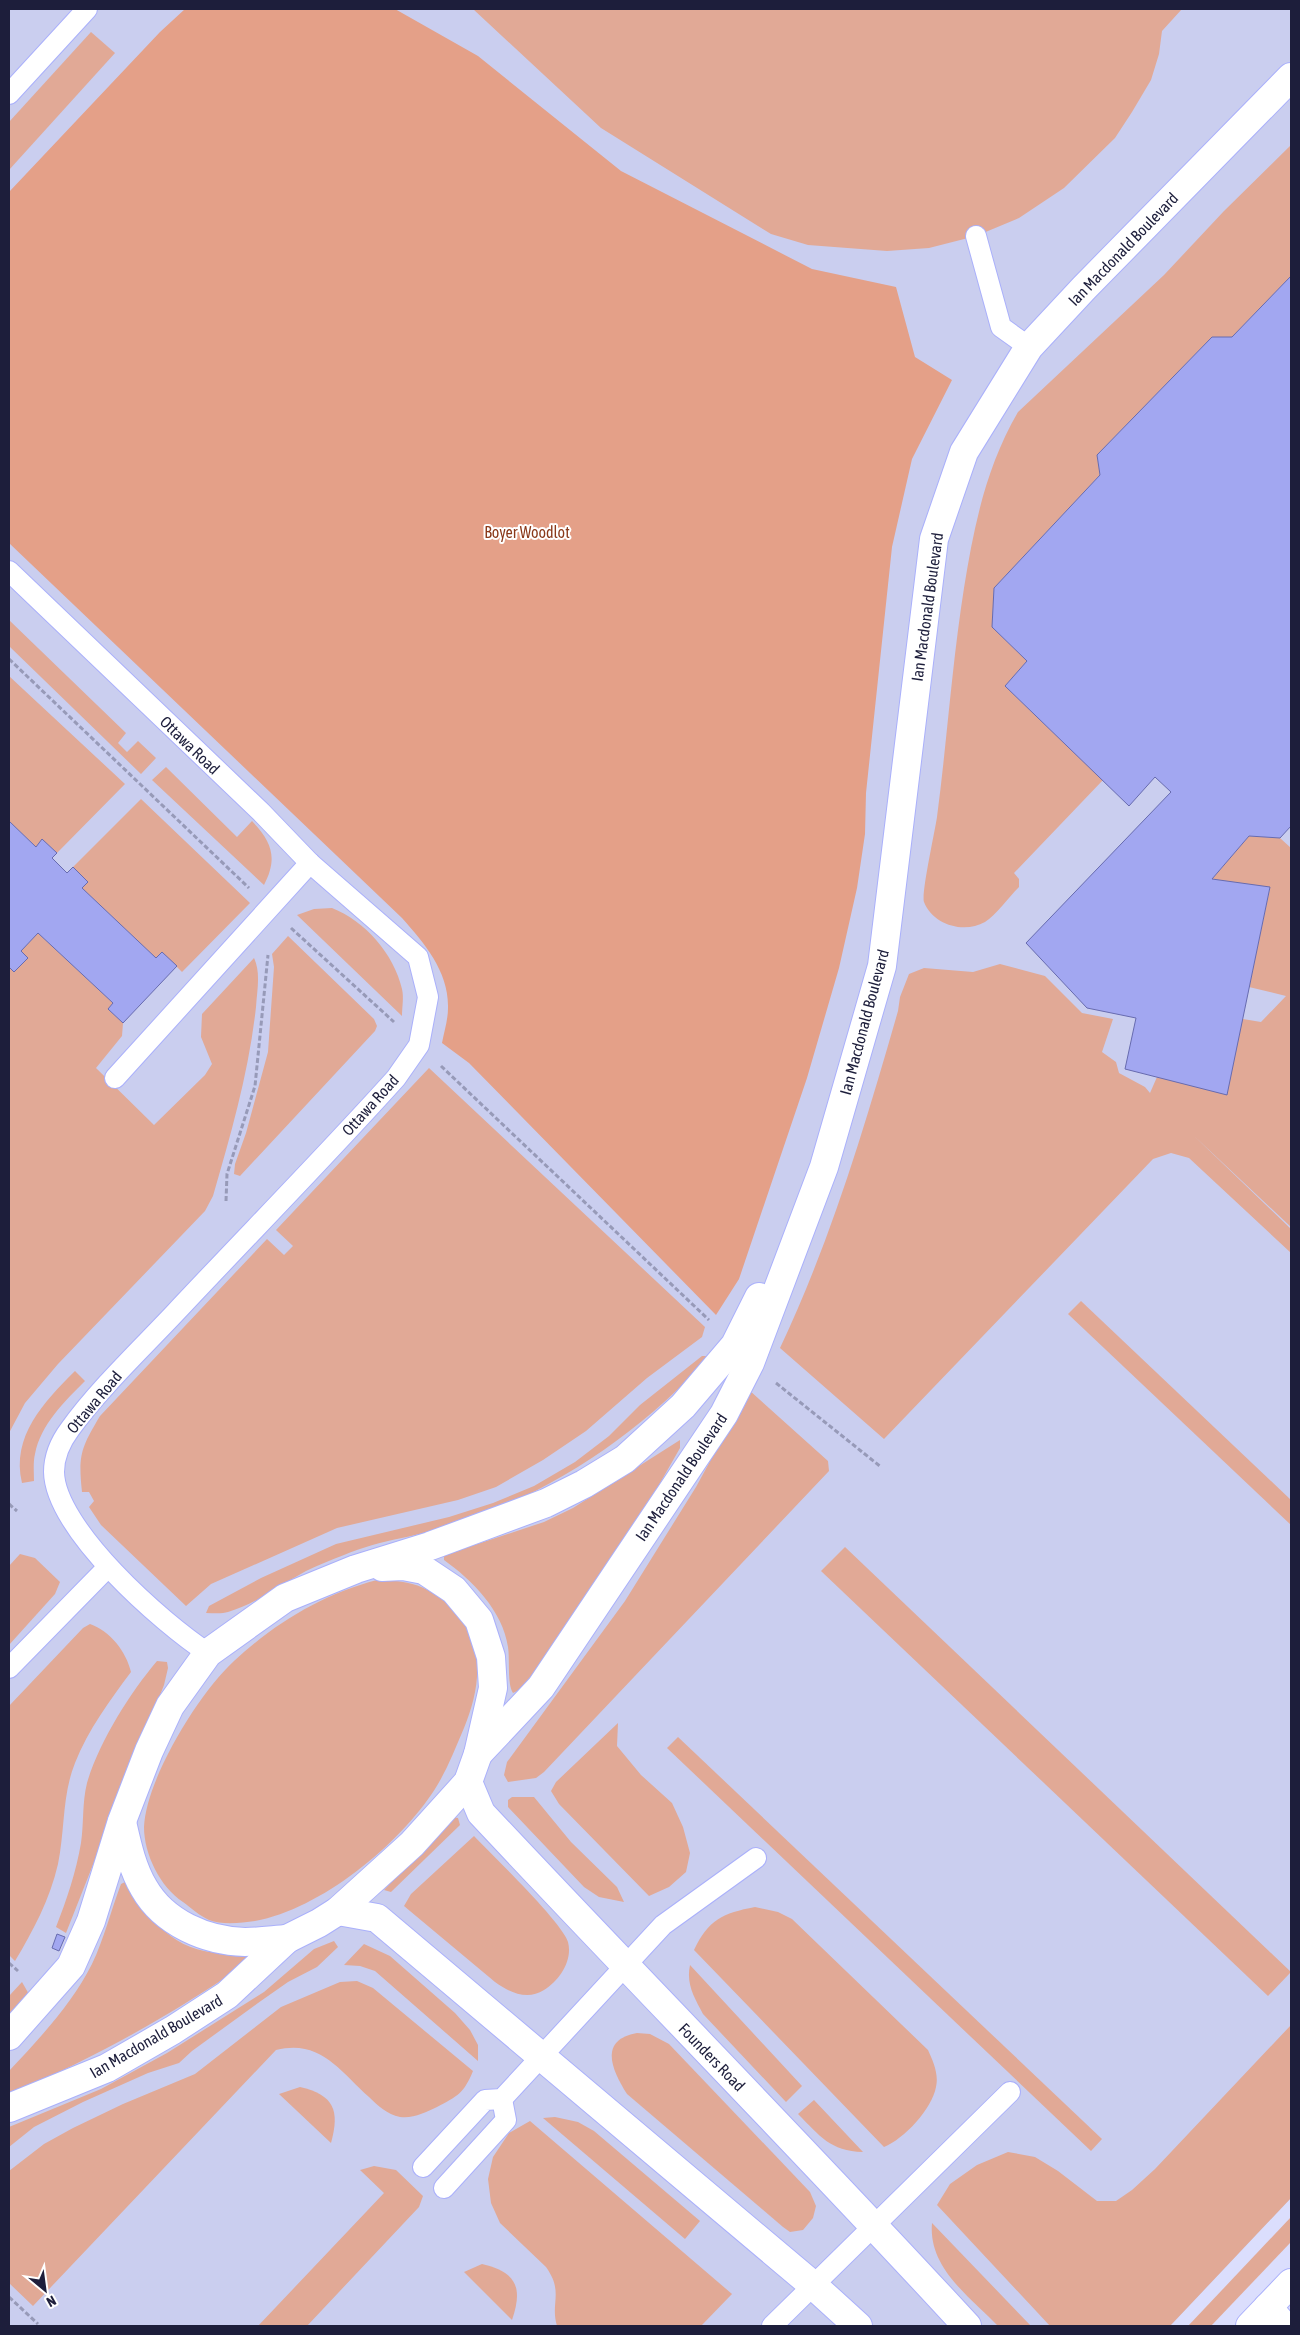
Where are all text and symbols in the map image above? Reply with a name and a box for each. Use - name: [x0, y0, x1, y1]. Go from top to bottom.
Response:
- street label: Ian Macdonald Boulevard: [1064, 189, 1182, 309]
- park label: Boyer Woodlot: [484, 523, 570, 542]
- street label: Ian Macdonald Boulevard: [908, 532, 946, 682]
- street label: Ottawa Road: [157, 712, 223, 778]
- street label: Ian Macdonald Boulevard: [836, 947, 892, 1097]
- street label: Ottawa Road: [338, 1071, 402, 1139]
- street label: Ottawa Road: [63, 1367, 125, 1437]
- street label: Ian Macdonald Boulevard: [632, 1410, 730, 1544]
- street label: Ian Macdonald Boulevard: [87, 1991, 225, 2081]
- street label: Founders Road: [675, 2019, 749, 2095]
- north arrow: [20, 2265, 70, 2315]
- text: N: [44, 2292, 59, 2310]

